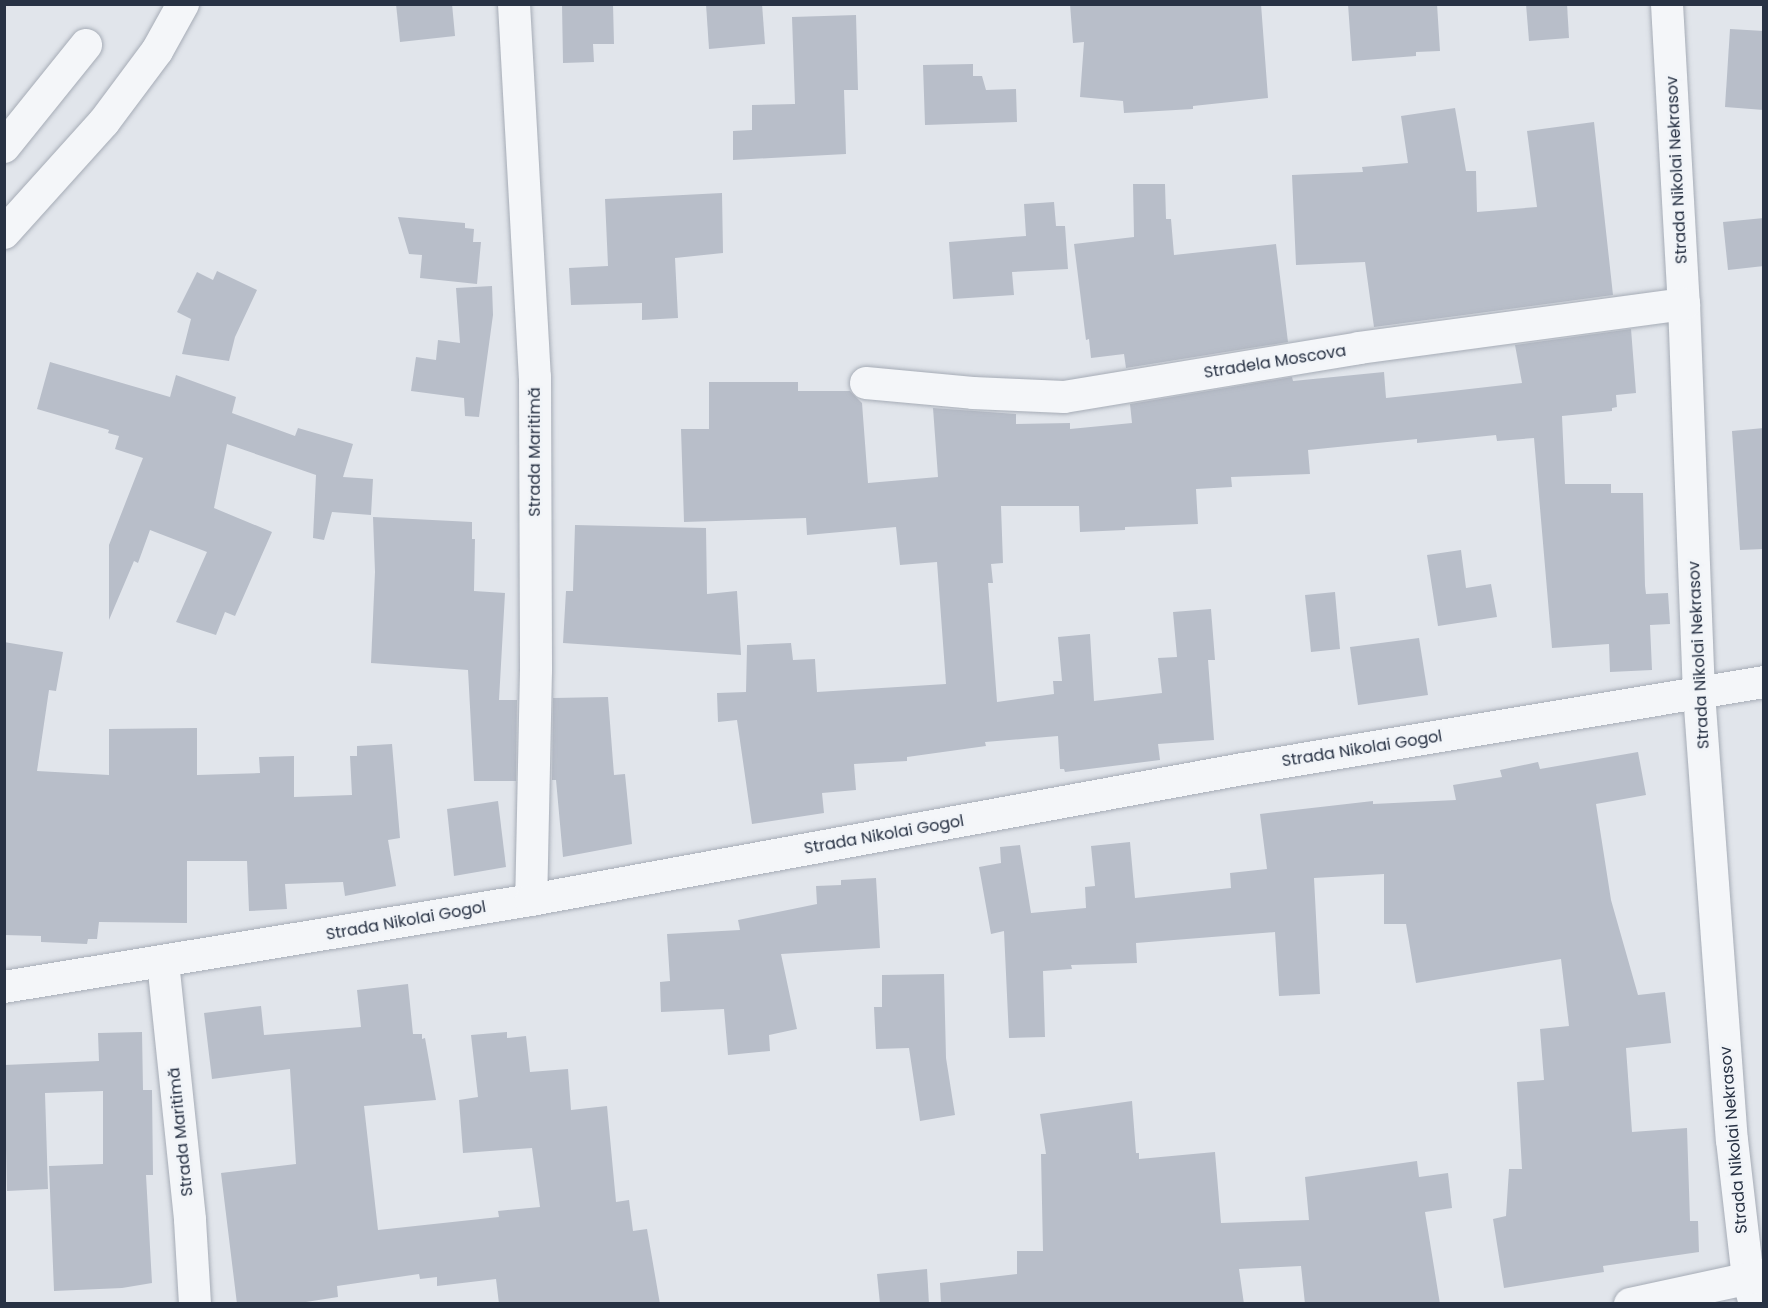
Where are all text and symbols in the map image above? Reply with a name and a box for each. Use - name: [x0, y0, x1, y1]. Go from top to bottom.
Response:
- street label: Strada Nikolai Nekrasov: [1662, 75, 1692, 265]
- street label: Stradela Moscova: [1202, 341, 1348, 383]
- street label: Strada Maritimă: [525, 387, 545, 517]
- street label: Strada Nikolai Nekrasov: [1684, 560, 1714, 750]
- street label: Strada Nikolai Gogol: [1280, 727, 1444, 771]
- street label: Strada Nikolai Gogol: [802, 811, 966, 859]
- street label: Strada Nikolai Gogol: [324, 897, 488, 945]
- street label: Strada Nikolai Nekrasov: [1716, 1045, 1752, 1235]
- street label: Strada Maritimă: [165, 1067, 197, 1197]

